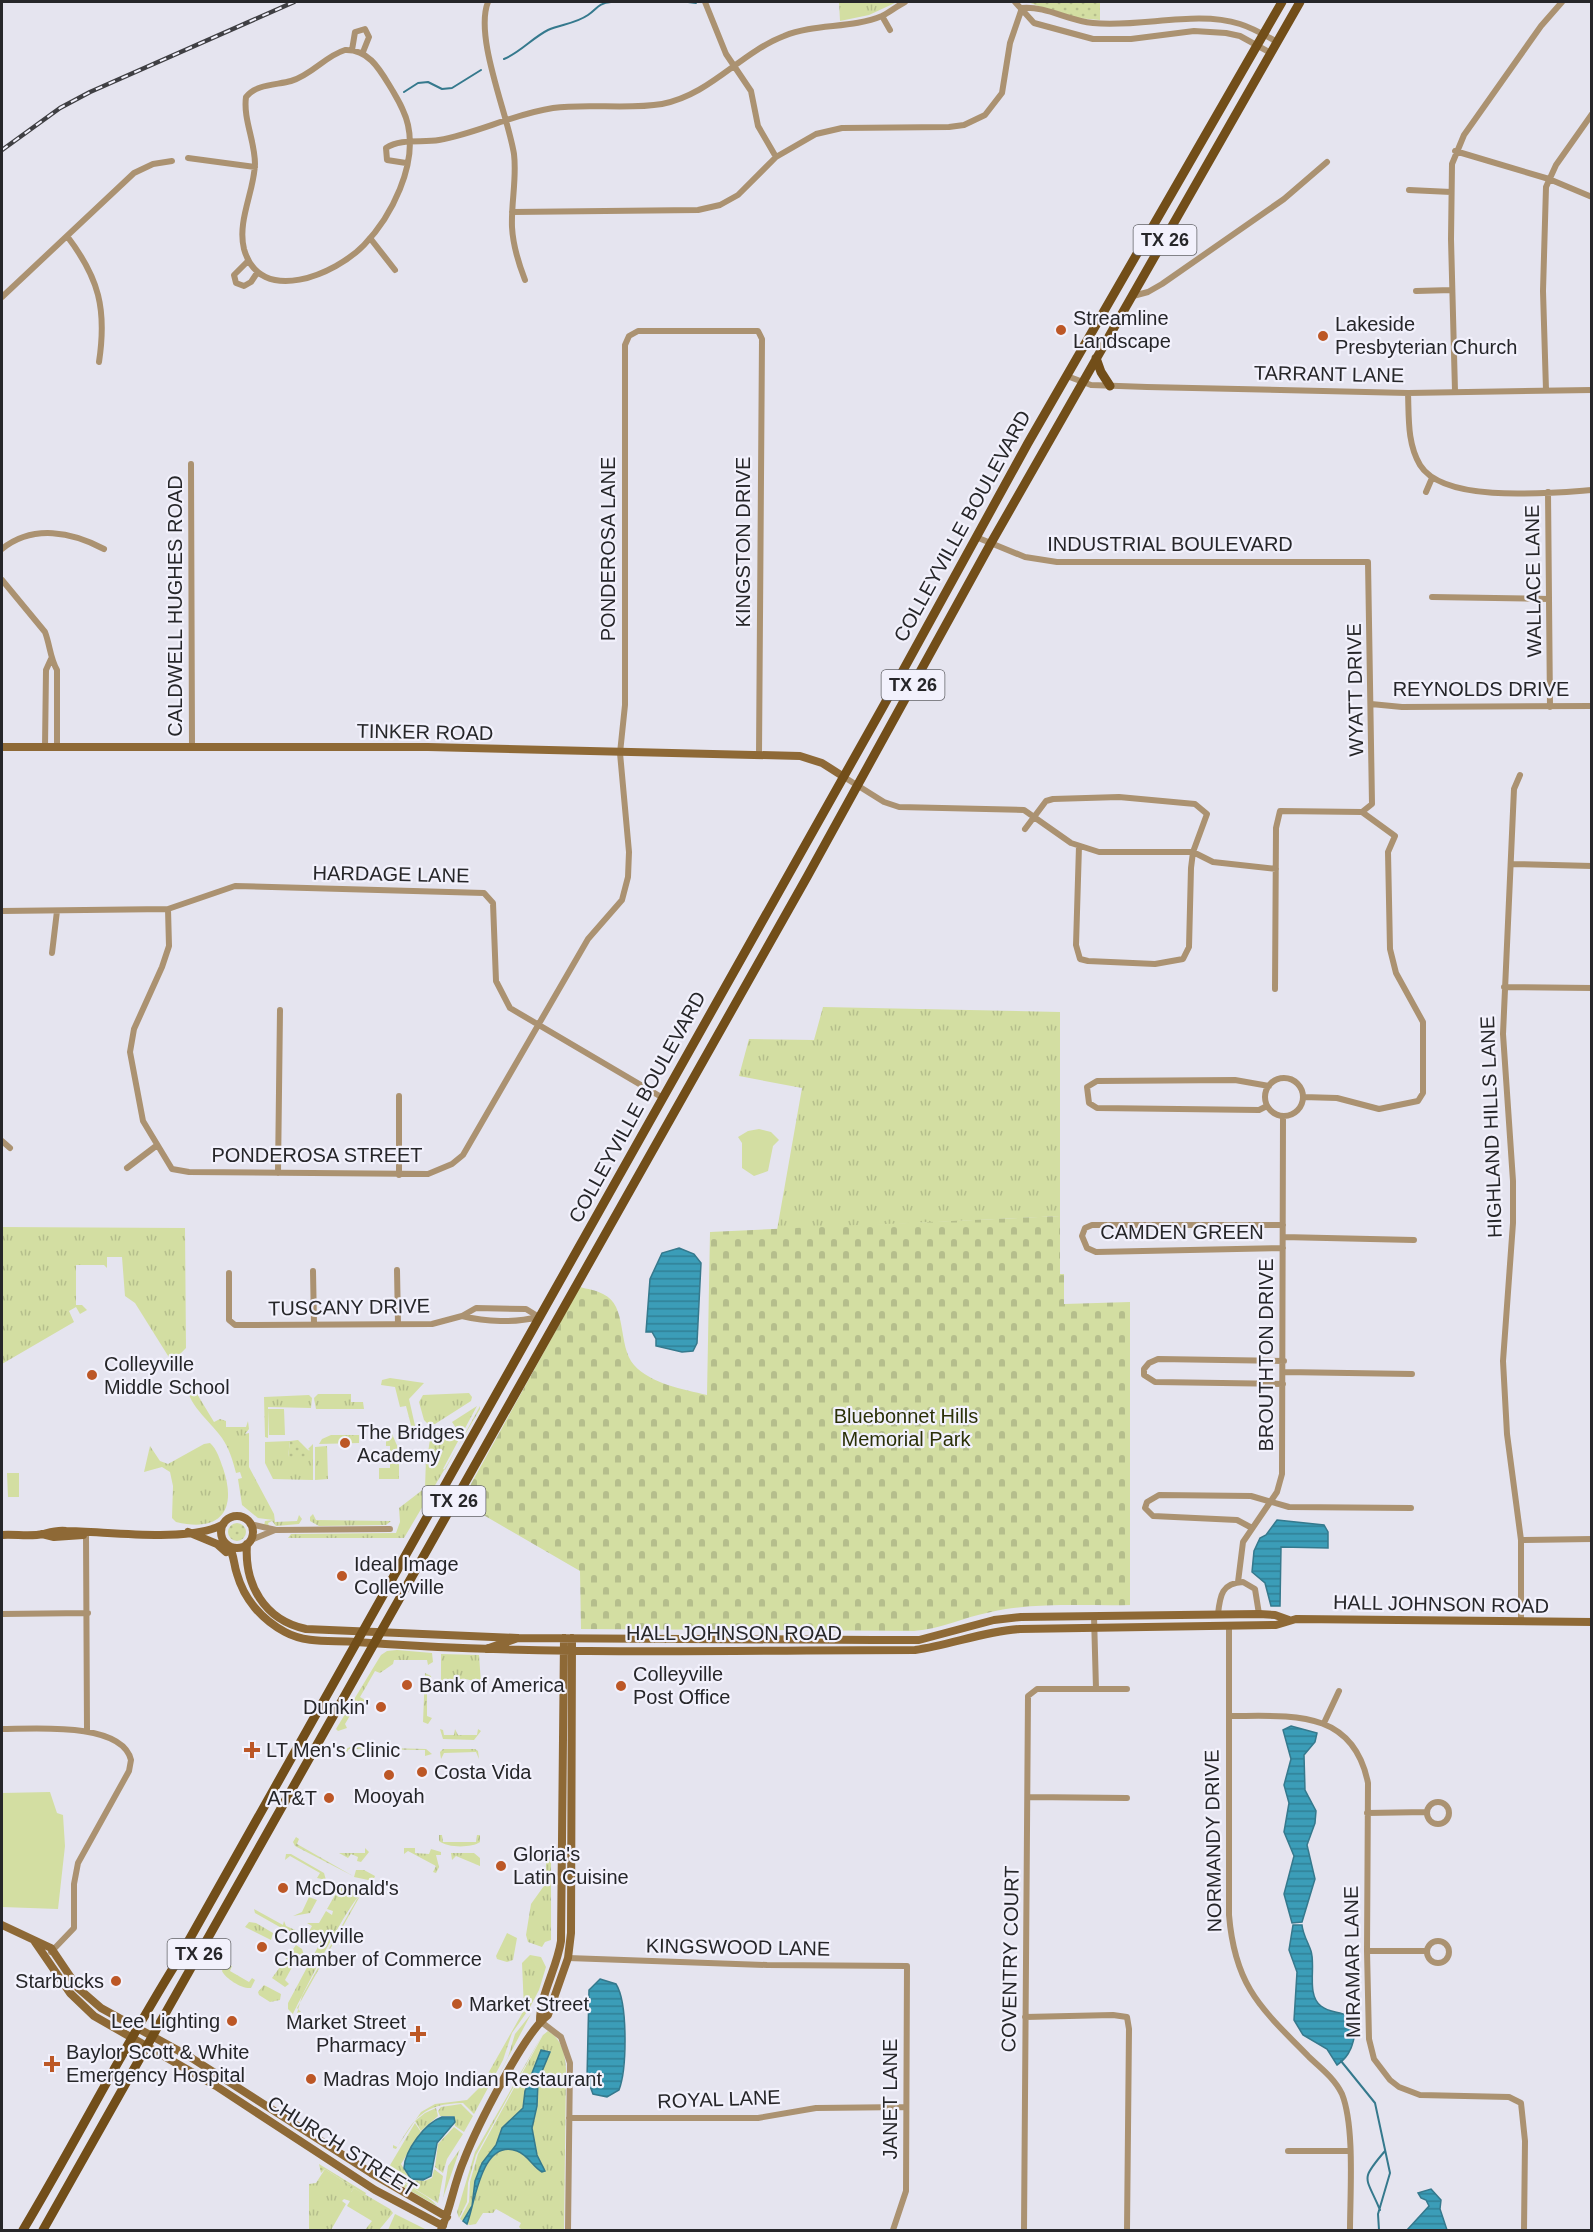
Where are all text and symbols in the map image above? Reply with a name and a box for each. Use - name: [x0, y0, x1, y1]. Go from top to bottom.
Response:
- road number: TX 26: [1134, 225, 1196, 255]
- place label: Streamline Landscape: [1073, 307, 1171, 352]
- place label: Lakeside Presbyterian Church: [1335, 313, 1517, 358]
- marker: Streamline Landscape: [1054, 323, 1068, 337]
- marker: Lakeside Presbyterian Church: [1316, 329, 1330, 343]
- street label: TARRANT LANE: [1254, 362, 1404, 386]
- street label: COLLEYVILLE BOULEVARD: [889, 407, 1035, 645]
- street label: PONDEROSA LANE: [597, 457, 619, 641]
- street label: KINGSTON DRIVE: [732, 457, 754, 627]
- street label: CALDWELL HUGHES ROAD: [164, 475, 186, 737]
- street label: WALLACE LANE: [1521, 504, 1545, 658]
- street label: INDUSTRIAL BOULEVARD: [1047, 533, 1293, 555]
- street label: WYATT DRIVE: [1343, 623, 1367, 757]
- road number: TX 26: [882, 670, 944, 700]
- street label: REYNOLDS DRIVE: [1393, 678, 1569, 700]
- street label: TINKER ROAD: [356, 720, 494, 744]
- street label: HARDAGE LANE: [312, 862, 470, 886]
- street label: COLLEYVILLE BOULEVARD: [564, 988, 710, 1226]
- street label: HIGHLAND HILLS LANE: [1476, 1016, 1506, 1238]
- street label: PONDEROSA STREET: [211, 1144, 423, 1166]
- street label: CAMDEN GREEN: [1100, 1221, 1264, 1243]
- street label: BROUTHTON DRIVE: [1255, 1259, 1277, 1451]
- street label: TUSCANY DRIVE: [268, 1295, 430, 1319]
- place label: Colleyville Middle School: [104, 1353, 230, 1398]
- marker: Colleyville Middle School: [85, 1368, 99, 1382]
- park label: Bluebonnet Hills Memorial Park: [834, 1405, 978, 1450]
- place label: The Bridges Academy: [357, 1421, 465, 1466]
- marker: The Bridges Academy: [338, 1436, 352, 1450]
- road number: TX 26: [422, 1486, 486, 1516]
- place label: Ideal Image Colleyville: [354, 1553, 459, 1598]
- marker: Ideal Image Colleyville: [335, 1569, 349, 1583]
- street label: HALL JOHNSON ROAD: [1333, 1591, 1549, 1617]
- street label: HALL JOHNSON ROAD: [626, 1622, 842, 1644]
- place label: Colleyville Post Office: [633, 1663, 730, 1708]
- place label: Bank of America: [419, 1674, 566, 1696]
- marker: Bank of America: [400, 1678, 414, 1692]
- marker: Colleyville Post Office: [614, 1679, 628, 1693]
- place label: Dunkin': [303, 1696, 369, 1718]
- marker: Dunkin': [374, 1700, 388, 1714]
- place label: LT Men's Clinic: [266, 1739, 400, 1761]
- marker: LT Men's Clinic: [243, 1741, 261, 1759]
- street label: NORMANDY DRIVE: [1200, 1749, 1226, 1933]
- place label: Costa Vida: [434, 1761, 532, 1783]
- marker: Costa Vida: [415, 1765, 429, 1779]
- marker: Mooyah: [382, 1768, 396, 1782]
- place label: Mooyah: [353, 1785, 425, 1807]
- place label: AT&T: [267, 1787, 317, 1809]
- marker: AT&T: [322, 1791, 336, 1805]
- place label: Gloria's Latin Cuisine: [513, 1843, 629, 1888]
- marker: Gloria's Latin Cuisine: [494, 1859, 508, 1873]
- street label: COVENTRY COURT: [997, 1865, 1023, 2053]
- place label: McDonald's: [295, 1877, 399, 1899]
- marker: McDonald's: [276, 1881, 290, 1895]
- street label: MIRAMAR LANE: [1340, 1886, 1364, 2038]
- place label: Colleyville Chamber of Commerce: [274, 1925, 482, 1970]
- street label: KINGSWOOD LANE: [646, 1934, 830, 1960]
- road number: TX 26: [168, 1939, 230, 1969]
- marker: Colleyville Chamber of Commerce: [255, 1940, 269, 1954]
- place label: Starbucks: [15, 1970, 104, 1992]
- marker: Starbucks: [109, 1974, 123, 1988]
- place label: Market Street: [469, 1993, 589, 2015]
- marker: Market Street: [450, 1997, 464, 2011]
- place label: Lee Lighting: [111, 2010, 220, 2032]
- place label: Market Street Pharmacy: [286, 2011, 406, 2056]
- marker: Lee Lighting: [225, 2014, 239, 2028]
- marker: Market Street Pharmacy: [411, 2027, 425, 2041]
- street label: JANET LANE: [879, 2039, 901, 2159]
- place label: Baylor Scott & White Emergency Hospital: [66, 2041, 249, 2086]
- marker: Baylor Scott & White Emergency Hospital: [43, 2055, 61, 2073]
- place label: Madras Mojo Indian Restaurant: [323, 2068, 602, 2090]
- marker: Madras Mojo Indian Restaurant: [304, 2072, 318, 2086]
- street label: ROYAL LANE: [657, 2086, 781, 2112]
- street label: CHURCH STREET: [264, 2091, 420, 2201]

